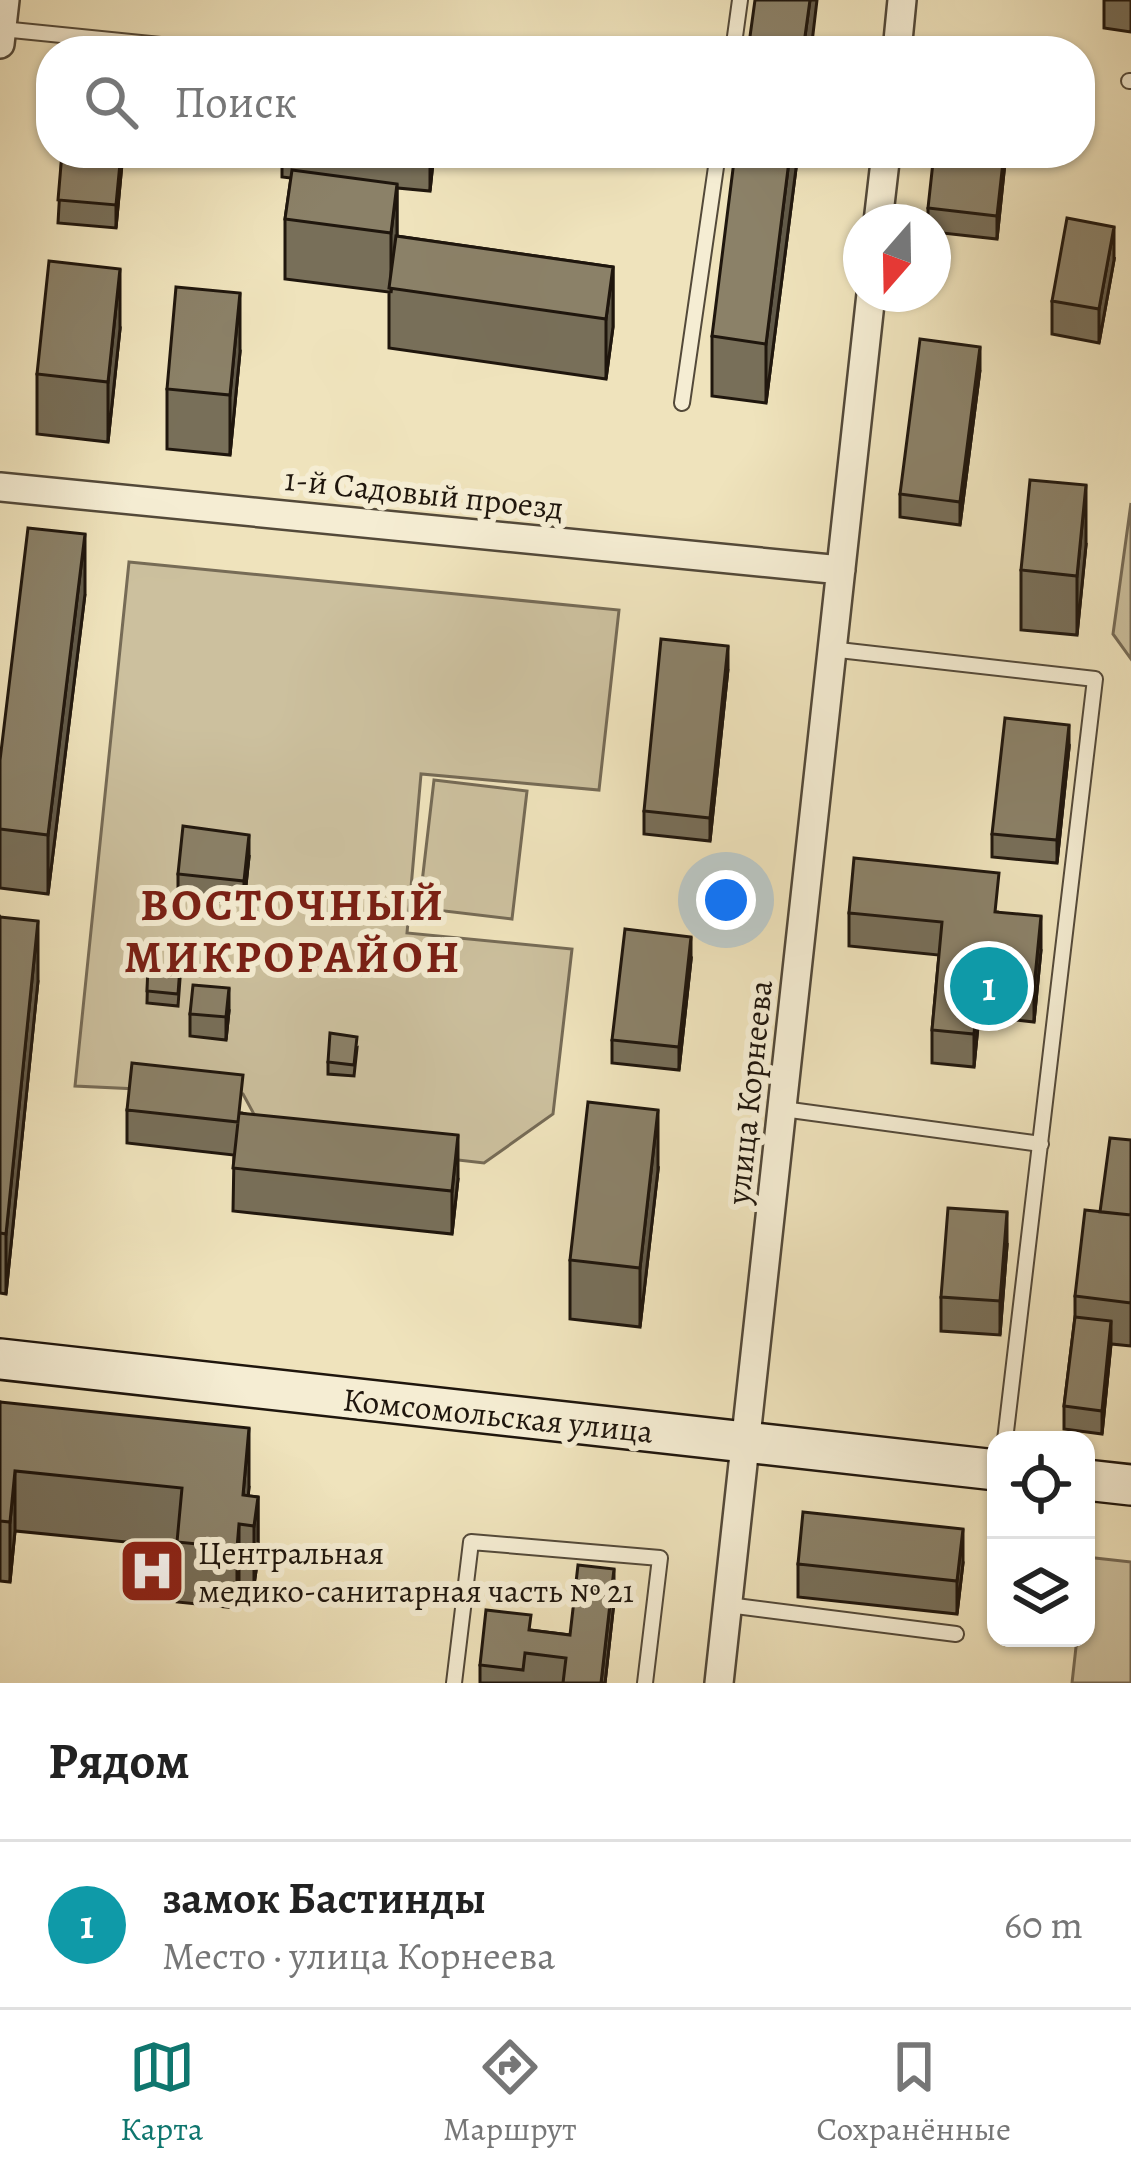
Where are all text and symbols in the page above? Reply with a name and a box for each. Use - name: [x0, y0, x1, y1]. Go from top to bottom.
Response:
- search box: [36, 36, 1095, 168]
- icon: search: [78, 69, 144, 135]
- text: Поиск: [174, 71, 297, 133]
- north arrow: [843, 204, 951, 312]
- street label: 1-й Садовый проезд: [282, 456, 566, 530]
- your location: [696, 870, 756, 930]
- district label: ВОСТОЧНЫЙ МИКРОРАЙОН: [124, 874, 462, 988]
- pin: 1: [950, 941, 1028, 1031]
- street label: улица Корнеева: [715, 977, 783, 1207]
- street label: Комсомольская улица: [341, 1376, 656, 1454]
- map controls: [987, 1431, 1095, 1647]
- button: locate: [987, 1431, 1095, 1539]
- place label: Центральная медико-санитарная часть № 21: [198, 1530, 634, 1613]
- hospital icon: Центральная медико-санитарная часть № 21: [117, 1536, 187, 1606]
- button: layers: [987, 1539, 1095, 1647]
- text: Рядом: [48, 1726, 190, 1796]
- text: замок Бастинды: [162, 1867, 486, 1929]
- text: 1: [80, 1898, 94, 1951]
- text: 60 m: [1004, 1898, 1083, 1951]
- text: Место · улица Корнеева: [162, 1929, 555, 1982]
- tab: Карта: [120, 2034, 203, 2151]
- tab: Маршрут: [443, 2034, 577, 2151]
- tab: Сохранённые: [816, 2034, 1011, 2151]

